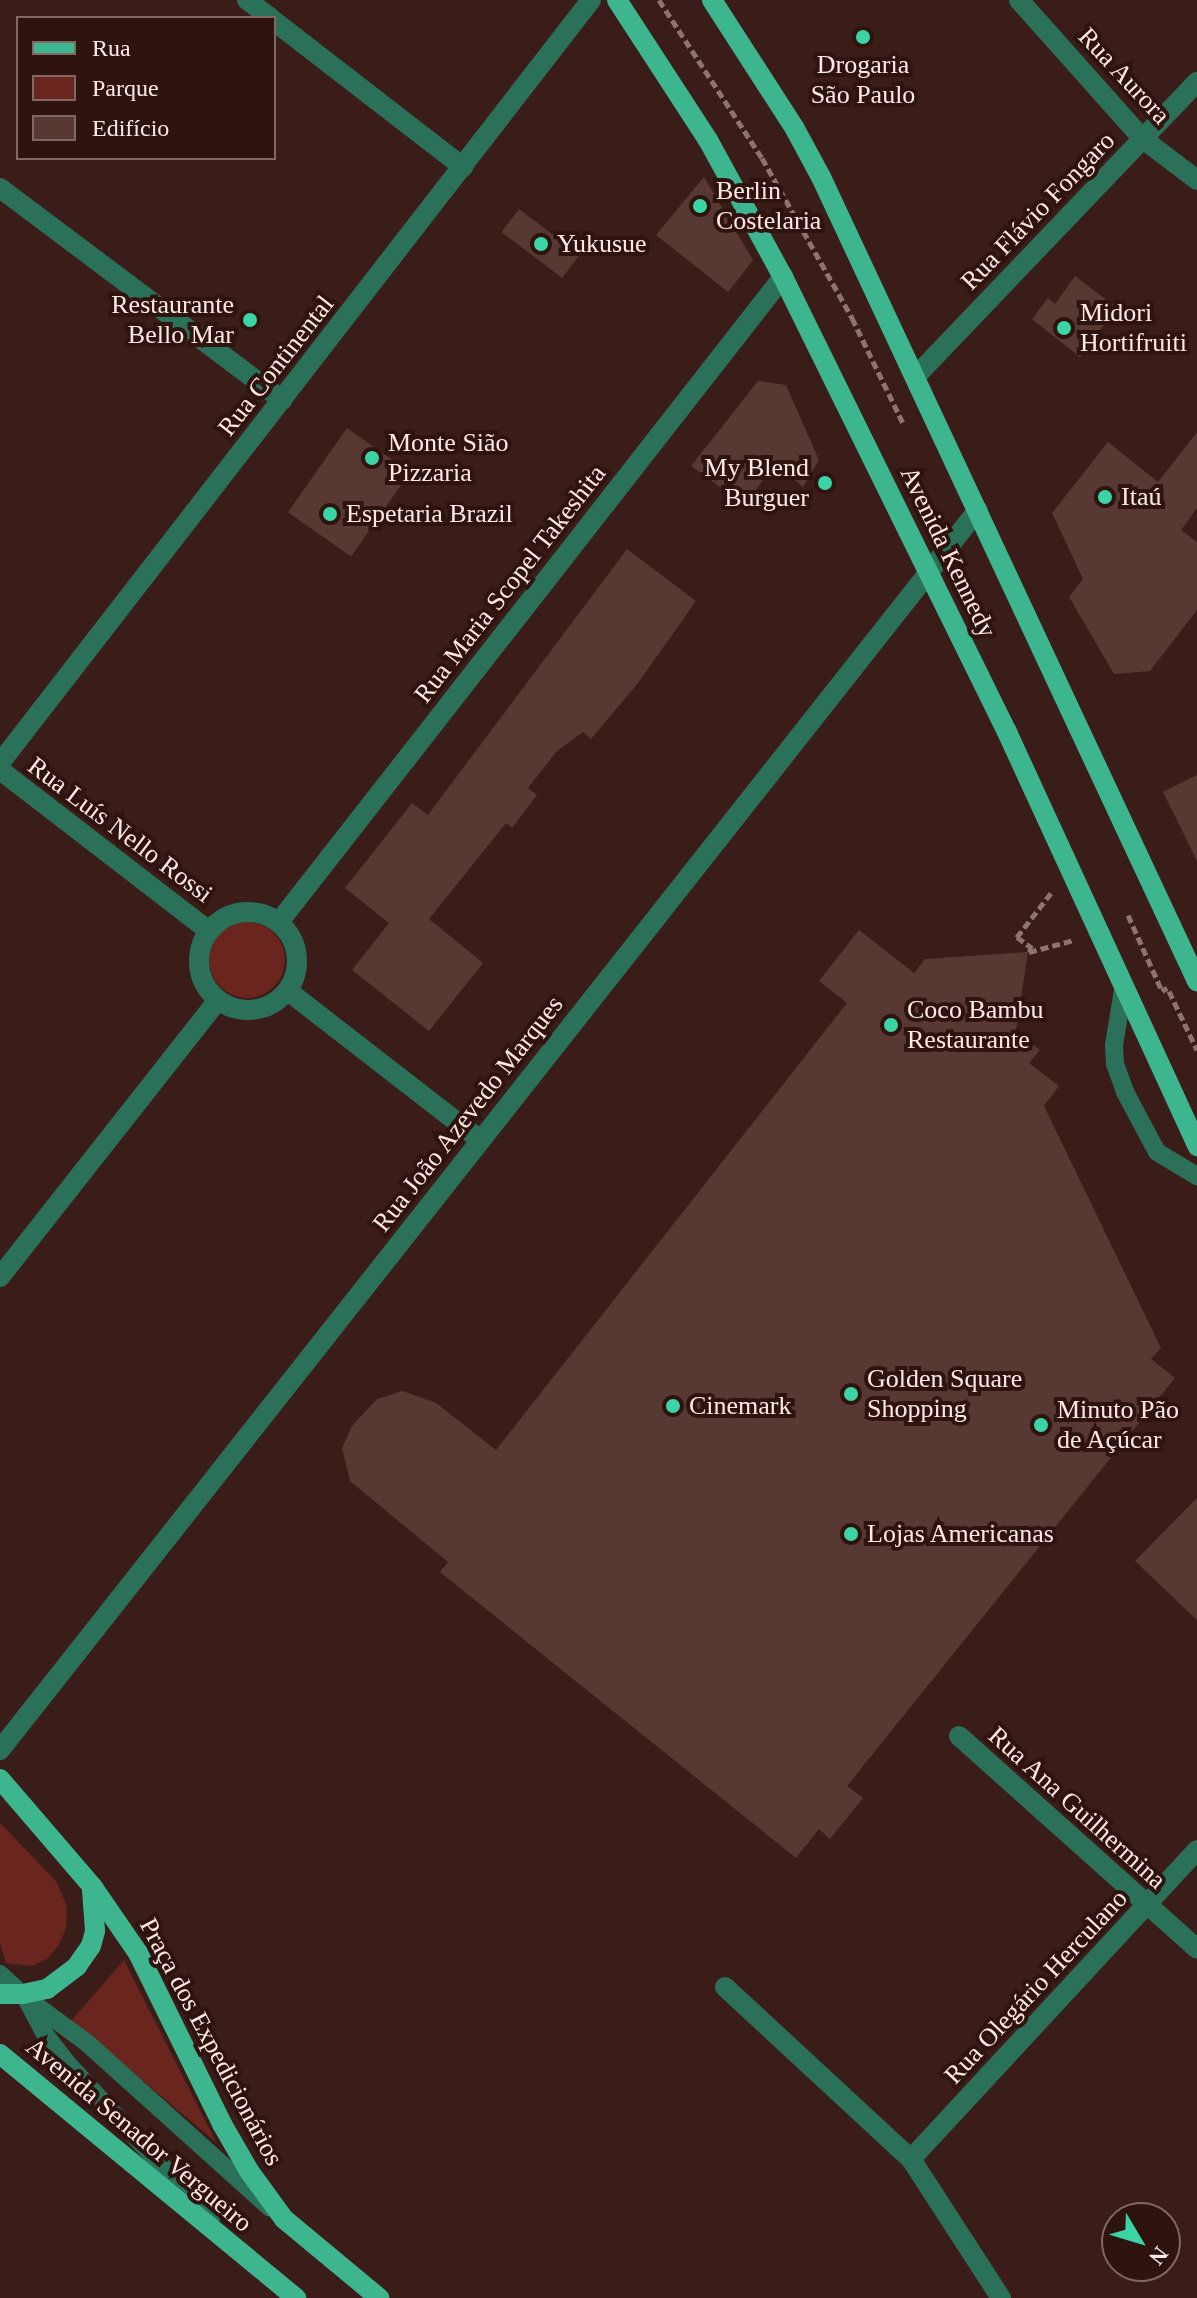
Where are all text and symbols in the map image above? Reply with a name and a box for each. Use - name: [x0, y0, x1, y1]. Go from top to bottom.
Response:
- legend: [16, 16, 276, 160]
- street label: Rua Aurora: [1071, 21, 1177, 131]
- marker: Drogaria São Paulo: [854, 28, 872, 46]
- text: Rua: [92, 35, 131, 61]
- place label: Drogaria São Paulo: [811, 49, 915, 110]
- text: Parque: [92, 75, 159, 101]
- text: Edifício: [92, 115, 169, 141]
- street label: Rua Flávio Fongaro: [955, 125, 1121, 297]
- place label: Berlin Costelaria: [716, 175, 821, 236]
- marker: Berlin Costelaria: [691, 197, 709, 215]
- place label: Yukusue: [557, 228, 647, 260]
- marker: Yukusue: [532, 235, 550, 253]
- place label: Restaurante Bello Mar: [111, 289, 234, 350]
- street label: Rua Continental: [211, 290, 341, 442]
- place label: Midori Hortifruiti: [1080, 297, 1187, 358]
- marker: Restaurante Bello Mar: [241, 311, 259, 329]
- marker: Midori Hortifruiti: [1055, 319, 1073, 337]
- place label: Monte Sião Pizzaria: [388, 427, 509, 488]
- marker: Monte Sião Pizzaria: [363, 449, 381, 467]
- place label: My Blend Burguer: [704, 452, 809, 514]
- street label: Rua Maria Scopel Takeshita: [407, 459, 613, 709]
- street label: Avenida Kennedy: [893, 461, 1003, 643]
- marker: My Blend Burguer: [816, 474, 834, 492]
- place label: Itaú: [1121, 481, 1161, 513]
- marker: Itaú: [1096, 488, 1114, 506]
- place label: Espetaria Brazil: [346, 498, 513, 530]
- marker: Espetaria Brazil: [321, 505, 339, 523]
- street label: Rua Luís Nello Rossi: [21, 750, 219, 910]
- street label: Rua João Azevedo Marques: [366, 989, 570, 1239]
- place label: Coco Bambu Restaurante: [907, 994, 1043, 1056]
- marker: Coco Bambu Restaurante: [882, 1016, 900, 1034]
- place label: Golden Square Shopping: [867, 1363, 1022, 1424]
- marker: Golden Square Shopping: [842, 1385, 860, 1403]
- place label: Cinemark: [689, 1390, 792, 1422]
- place label: Minuto Pão de Açúcar: [1057, 1394, 1179, 1456]
- marker: Cinemark: [664, 1397, 682, 1415]
- marker: Minuto Pão de Açúcar: [1032, 1416, 1050, 1434]
- place label: Lojas Americanas: [867, 1518, 1055, 1550]
- marker: Lojas Americanas: [842, 1525, 860, 1543]
- street label: Rua Ana Guilhermina: [981, 1720, 1173, 1896]
- street label: Rua Olegário Herculano: [938, 1883, 1134, 2091]
- street label: Praça dos Expedicionários: [132, 1913, 290, 2171]
- street label: Avenida Senador Vergueiro: [19, 2031, 259, 2239]
- north arrow: [1101, 2202, 1181, 2282]
- text: N: [1144, 2242, 1173, 2270]

